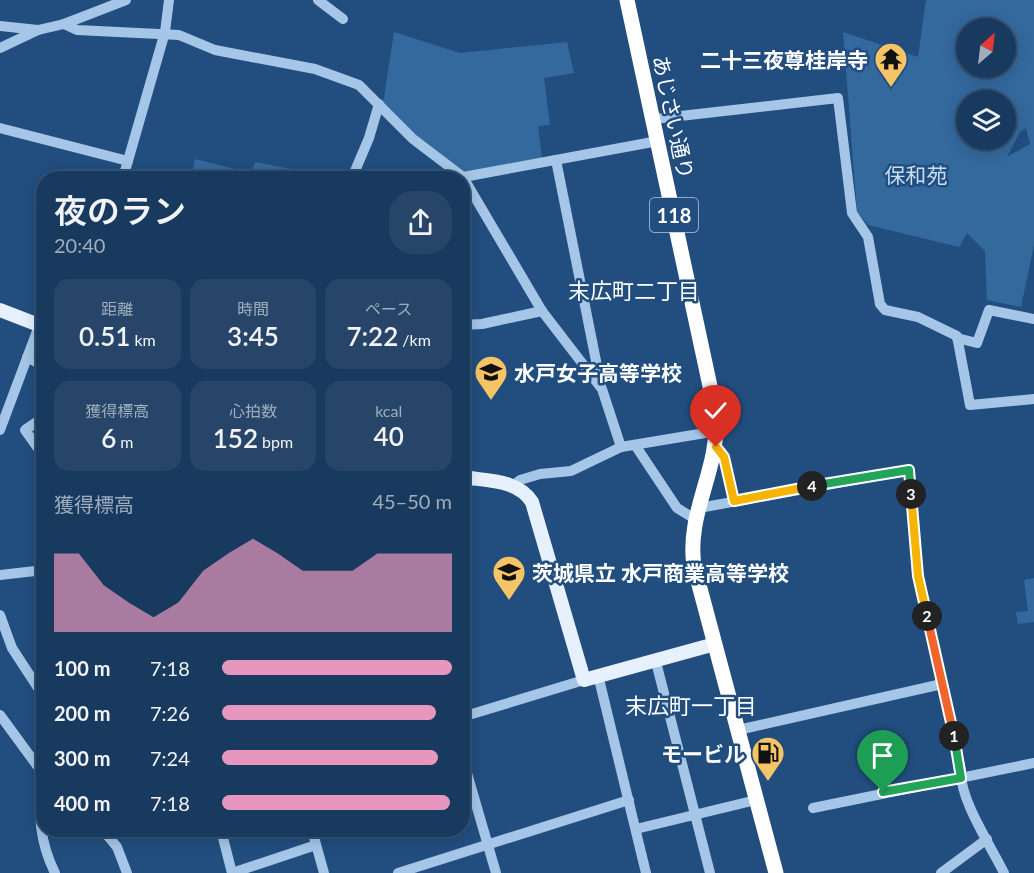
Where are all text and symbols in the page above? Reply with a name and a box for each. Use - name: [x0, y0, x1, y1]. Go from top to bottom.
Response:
- north arrow: [956, 18, 1016, 78]
- map controls: [956, 18, 1016, 150]
- temple icon: 二十三夜尊桂岸寺: [873, 41, 909, 88]
- place label: 二十三夜尊桂岸寺: [700, 47, 868, 72]
- street label: あじさい通り: [649, 53, 699, 181]
- button: layers: [956, 90, 1016, 150]
- park label: 保和苑: [885, 162, 948, 187]
- text: 夜のラン: [54, 190, 186, 230]
- button: share: [389, 191, 452, 254]
- road number: 118: [650, 198, 698, 232]
- text: 20:40: [54, 233, 105, 257]
- district label: 末広町二丁目: [568, 277, 700, 304]
- text: 距離: [101, 299, 133, 318]
- text: 時間: [237, 299, 269, 318]
- text: ペース: [365, 299, 412, 318]
- text: 0.51: [79, 320, 130, 352]
- text: 3:45: [227, 320, 279, 352]
- text: 7:22: [346, 320, 398, 352]
- text: km: [130, 330, 156, 349]
- text: /km: [398, 330, 431, 349]
- school or university icon: 水戸女子高等学校: [473, 354, 509, 401]
- place label: 水戸女子高等学校: [514, 360, 682, 385]
- pin: [690, 385, 741, 447]
- icon: check: [699, 394, 732, 427]
- text: 獲得標高: [85, 401, 149, 420]
- text: 心拍数: [229, 401, 277, 420]
- text: kcal: [375, 401, 402, 420]
- text: 40: [374, 420, 404, 452]
- text: 6: [101, 422, 116, 454]
- text: 152: [213, 422, 258, 454]
- text: m: [116, 432, 134, 451]
- text: bpm: [258, 432, 293, 451]
- pin: 4: [797, 471, 827, 501]
- text: 4: [807, 476, 817, 495]
- pin: 3: [896, 479, 926, 509]
- text: 3: [906, 484, 916, 503]
- text: 45–50 m: [372, 489, 452, 513]
- text: 獲得標高: [54, 492, 134, 516]
- school or university icon: 茨城県立 水戸商業高等学校: [491, 554, 527, 601]
- place label: 茨城県立 水戸商業高等学校: [532, 560, 789, 585]
- pin: 2: [912, 601, 942, 631]
- text: 2: [922, 606, 932, 625]
- text: 100 m: [54, 656, 110, 680]
- text: 7:18: [150, 656, 190, 680]
- district label: 末広町一丁目: [625, 692, 757, 719]
- text: 200 m: [54, 701, 110, 725]
- text: 7:26: [150, 701, 190, 725]
- pin: 1: [939, 721, 969, 751]
- text: 1: [949, 726, 959, 745]
- pin: [857, 730, 908, 792]
- fuel station icon: モービル: [750, 735, 786, 782]
- icon: arrive: [866, 739, 899, 772]
- place label: モービル: [661, 741, 745, 766]
- text: 300 m: [54, 746, 110, 770]
- text: 7:24: [150, 746, 190, 770]
- text: 400 m: [54, 791, 110, 815]
- text: 7:18: [150, 791, 190, 815]

